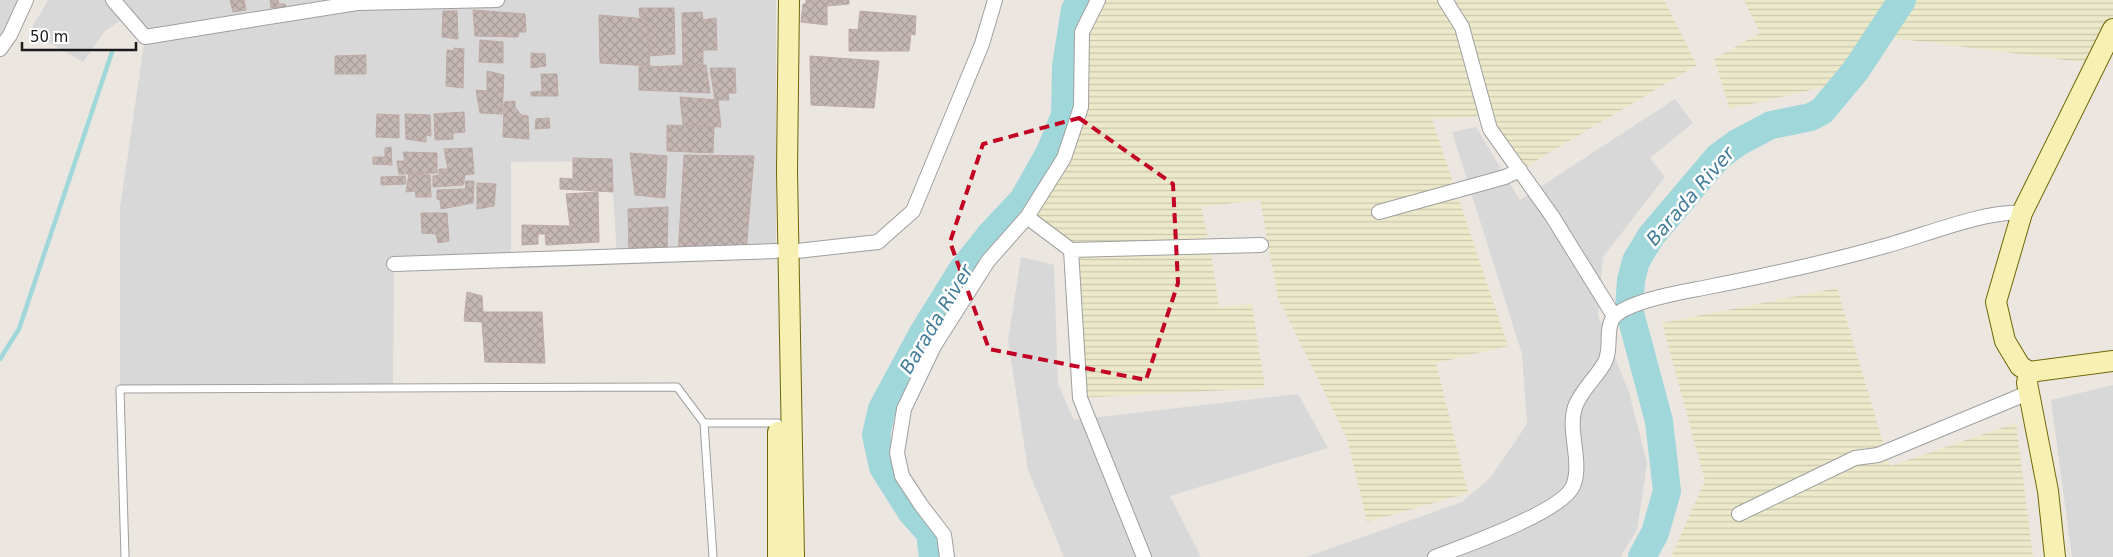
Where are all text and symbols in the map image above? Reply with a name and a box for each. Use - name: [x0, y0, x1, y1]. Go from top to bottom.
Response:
- scale bar: [22, 20, 136, 52]
- text: 50 m: [30, 28, 68, 46]
- water label: Barada River: [1641, 141, 1739, 250]
- water label: Barada River: [895, 260, 978, 377]

